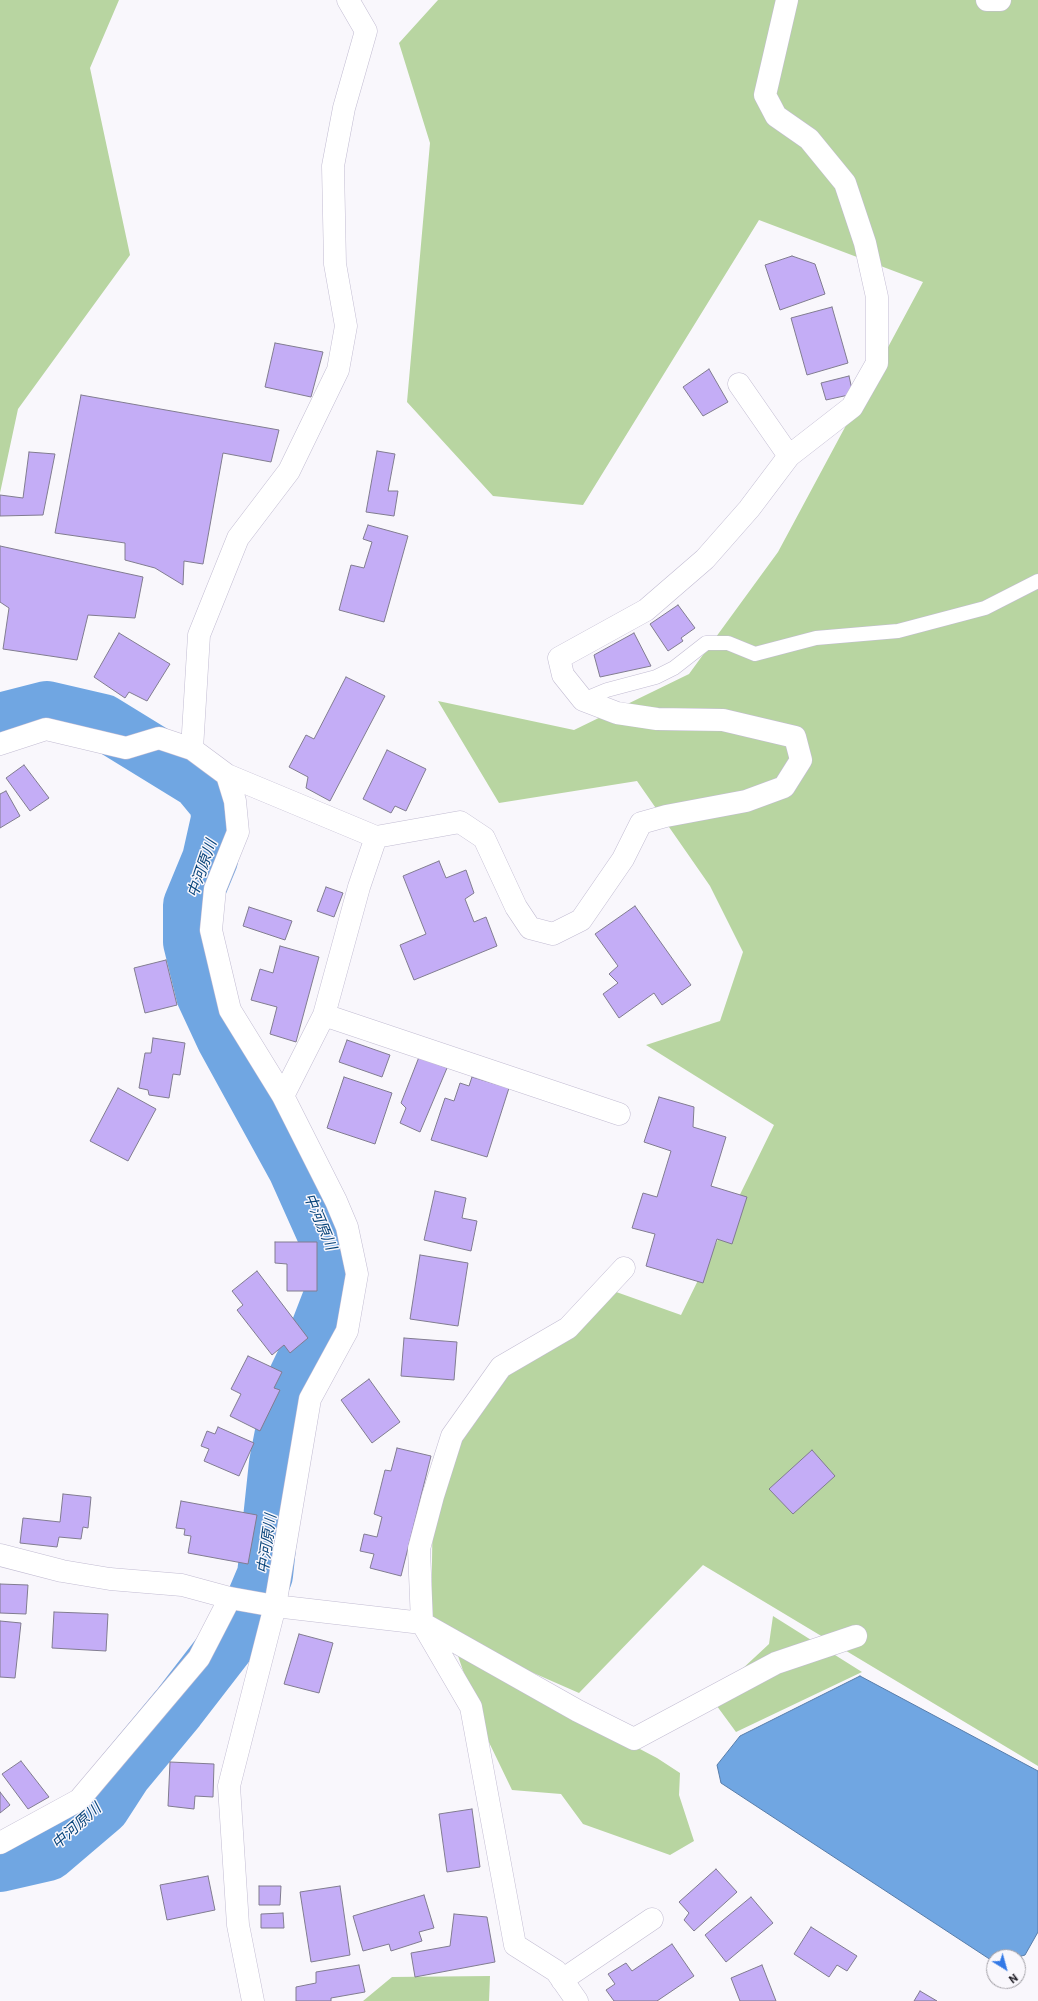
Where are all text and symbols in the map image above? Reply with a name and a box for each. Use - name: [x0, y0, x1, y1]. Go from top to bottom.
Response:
- water label: 中河原川: [185, 838, 221, 900]
- water label: 中河原川: [299, 1191, 339, 1253]
- water label: 中河原川: [255, 1513, 281, 1575]
- water label: 中河原川: [49, 1800, 105, 1854]
- north arrow: [986, 1949, 1026, 1989]
- text: N: [1006, 1971, 1020, 1986]

